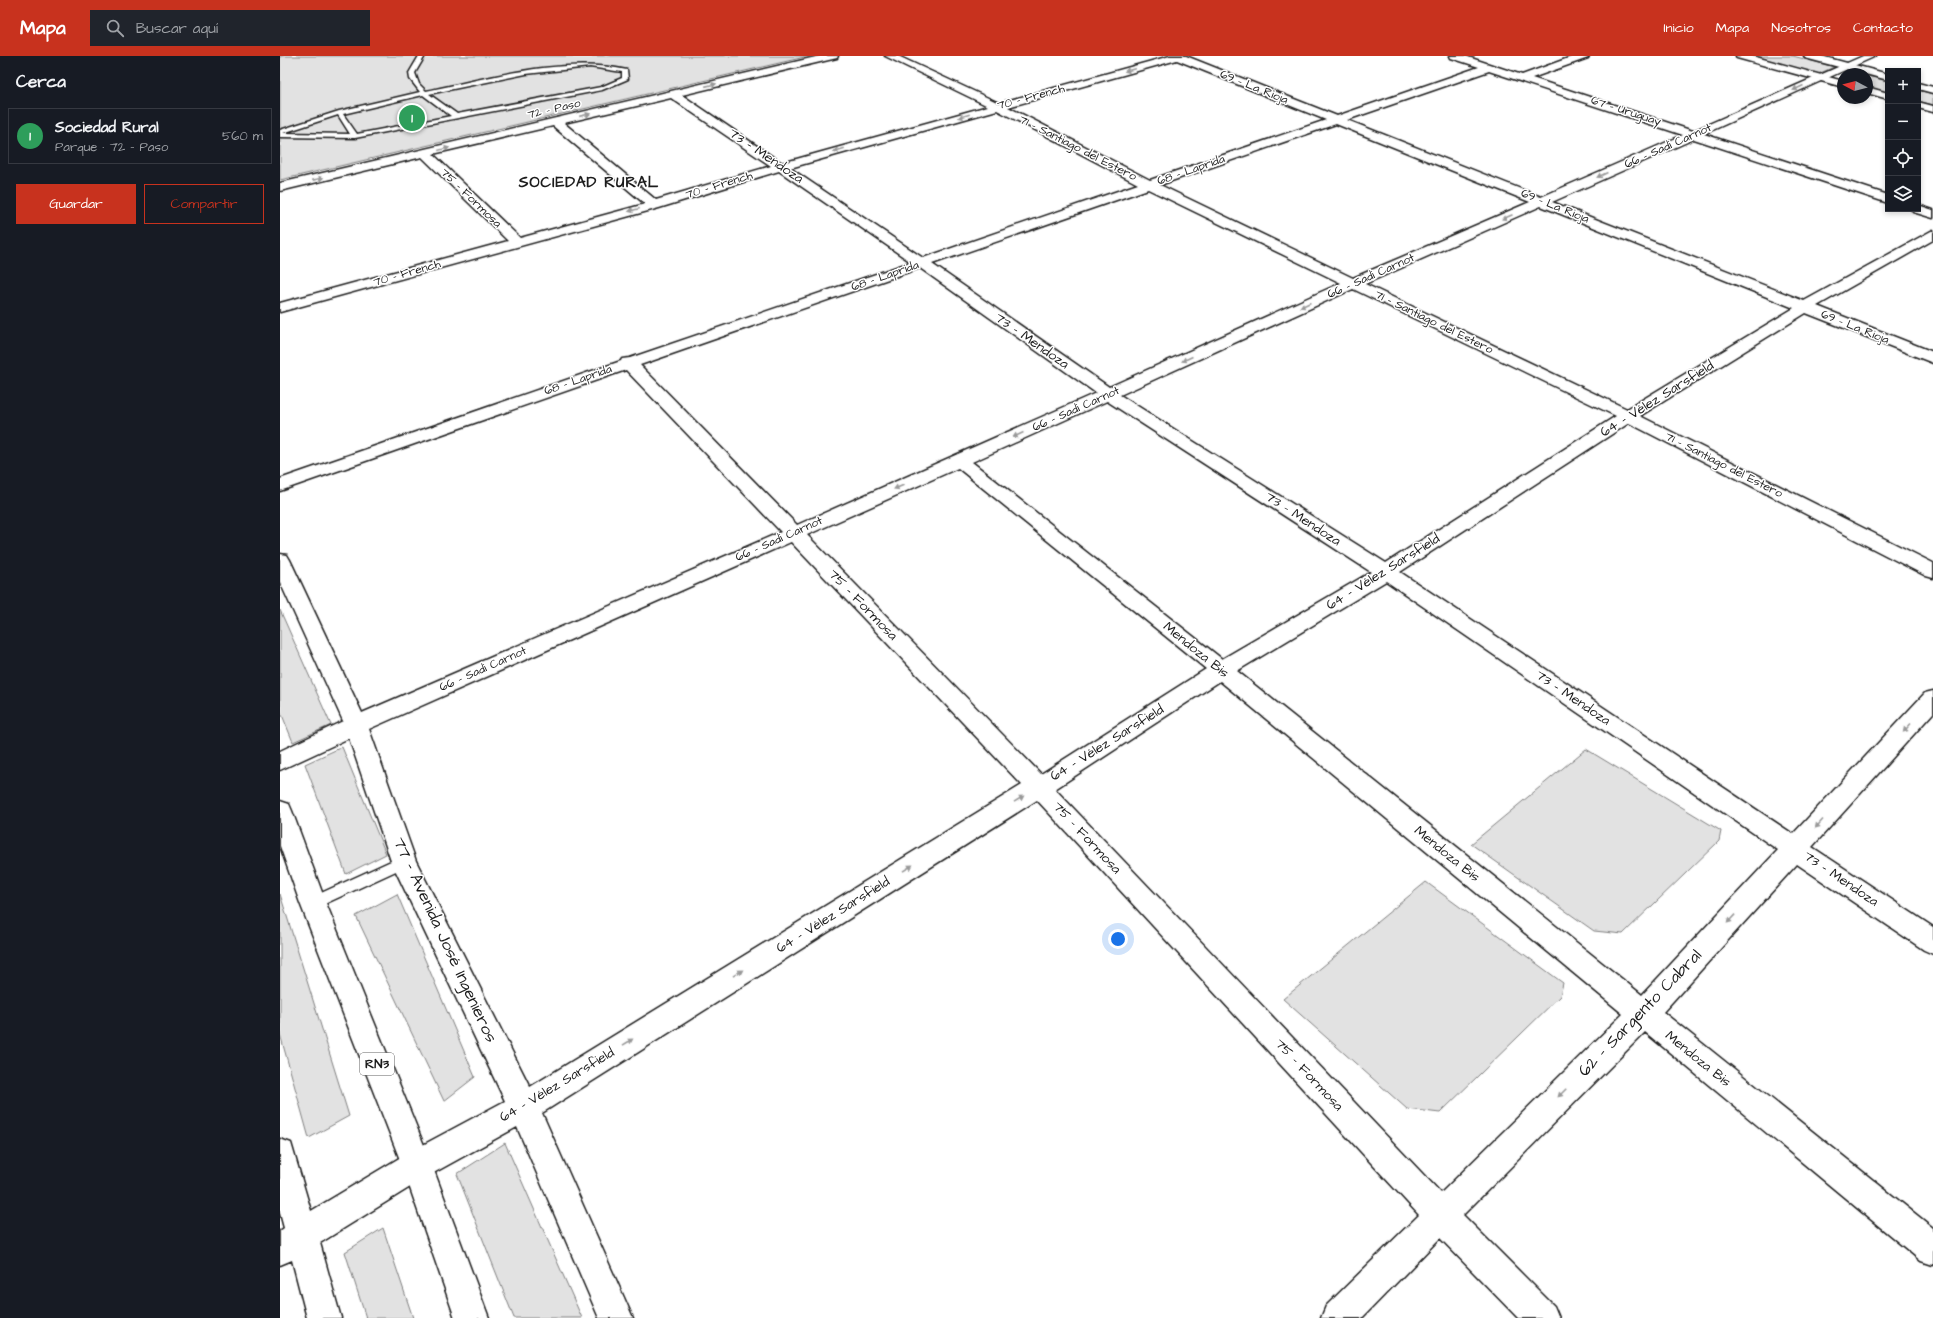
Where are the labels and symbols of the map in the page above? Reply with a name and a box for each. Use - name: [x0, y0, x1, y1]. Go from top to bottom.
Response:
- street label: 69 - La Rioja: [1217, 66, 1291, 108]
- one-way arrow: [1124, 67, 1136, 73]
- north arrow: [1837, 68, 1873, 104]
- street label: 70 - French: [995, 80, 1067, 114]
- one-way arrow: [705, 82, 717, 88]
- one-way arrow: [1792, 85, 1804, 91]
- street label: 67 - Uruguay: [1589, 92, 1664, 131]
- street label: 72 - Paso: [526, 95, 583, 123]
- pin: 1: [399, 103, 425, 133]
- street label: 71 - Santiago del Estero: [1016, 111, 1140, 186]
- one-way arrow: [579, 112, 591, 118]
- one-way arrow: [958, 113, 970, 119]
- street label: 66 - Sadi Carnot: [1622, 119, 1714, 173]
- street label: 73 - Mendoza: [725, 124, 807, 188]
- one-way arrow: [438, 145, 451, 151]
- one-way arrow: [833, 148, 845, 154]
- street label: 68 - Laprida: [1155, 150, 1227, 190]
- street label: 75 - Formosa: [437, 164, 505, 232]
- street label: 70 - French: [683, 167, 755, 203]
- district label: SOCIEDAD RURAL: [518, 172, 659, 193]
- one-way arrow: [1597, 172, 1608, 178]
- one-way arrow: [312, 175, 324, 181]
- street label: 69 - La Rioja: [1518, 185, 1592, 227]
- one-way arrow: [627, 207, 639, 213]
- one-way arrow: [1502, 214, 1513, 220]
- street label: 66 - Sadi Carnot: [1325, 249, 1417, 303]
- street label: 70 - French: [371, 255, 443, 291]
- street label: 68 - Laprida: [849, 256, 921, 296]
- street label: 71 - Santiago del Estero: [1372, 286, 1496, 359]
- one-way arrow: [1300, 302, 1311, 308]
- street label: 69 - La Rioja: [1818, 306, 1892, 348]
- street label: 73 - Mendoza: [991, 308, 1073, 374]
- one-way arrow: [1181, 355, 1193, 362]
- street label: 64 - Vélez Sarsfield: [1596, 356, 1718, 442]
- street label: 68 - Laprida: [542, 360, 614, 400]
- street label: 66 - Sadi Carnot: [1030, 382, 1122, 436]
- street label: 71 - Santiago del Estero: [1662, 428, 1786, 503]
- one-way arrow: [1012, 432, 1023, 438]
- one-way arrow: [892, 485, 904, 491]
- street label: 73 - Mendoza: [1261, 487, 1345, 551]
- street label: 66 - Sadi Carnot: [733, 512, 825, 566]
- street label: 64 - Vélez Sarsfield: [1322, 529, 1444, 615]
- street label: 75 - Formosa: [824, 565, 902, 645]
- street label: Mendoza Bis: [1159, 617, 1233, 683]
- street label: 66 - Sadi Carnot: [437, 642, 529, 696]
- street label: 73 - Mendoza: [1532, 666, 1614, 730]
- street label: 64 - Vélez Sarsfield: [1046, 700, 1168, 786]
- one-way arrow: [1902, 723, 1911, 733]
- one-way arrow: [1014, 795, 1024, 803]
- street label: 75 - Formosa: [1048, 797, 1126, 879]
- one-way arrow: [1814, 819, 1824, 829]
- street label: Mendoza Bis: [1410, 821, 1484, 887]
- street label: 77 - Avenida José Ingenieros: [386, 833, 503, 1047]
- street label: 73 - Mendoza: [1800, 847, 1882, 911]
- one-way arrow: [903, 864, 913, 872]
- street label: 64 - Vélez Sarsfield: [772, 872, 894, 958]
- one-way arrow: [1726, 914, 1735, 924]
- your location: [1108, 929, 1128, 949]
- street label: 62 - Sargento Cabral: [1573, 944, 1708, 1083]
- one-way arrow: [733, 970, 744, 977]
- street label: Mendoza Bis: [1661, 1026, 1735, 1092]
- street label: 75 - Formosa: [1270, 1034, 1348, 1116]
- one-way arrow: [623, 1038, 633, 1046]
- street label: 64 - Vélez Sarsfield: [496, 1043, 618, 1127]
- road number: RN3: [360, 1053, 394, 1075]
- one-way arrow: [1557, 1088, 1567, 1098]

